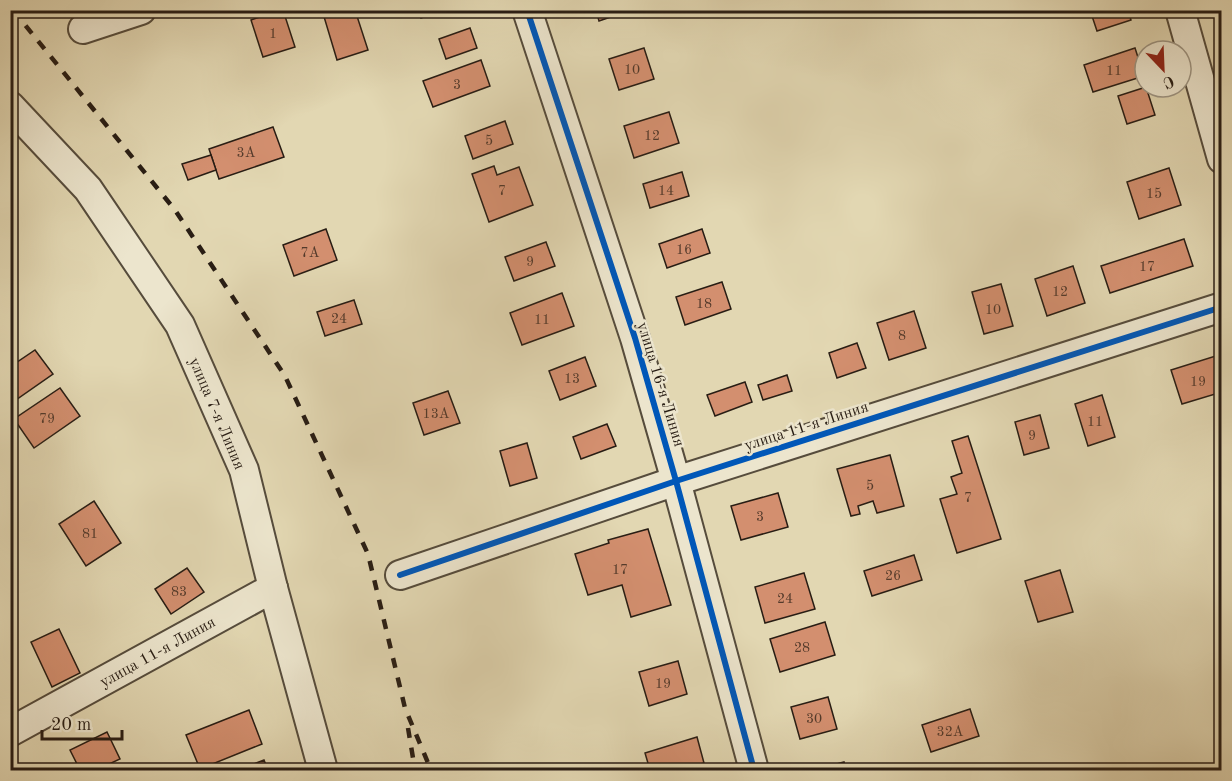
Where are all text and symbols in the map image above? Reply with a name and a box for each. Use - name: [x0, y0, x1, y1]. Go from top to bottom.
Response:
- house number: 1: [269, 27, 277, 41]
- north arrow: [1133, 39, 1193, 99]
- house number: 10: [624, 63, 640, 77]
- house number: 11: [1106, 64, 1122, 78]
- text: С: [1160, 72, 1176, 90]
- house number: 3: [453, 78, 461, 92]
- house number: 12: [644, 129, 660, 143]
- house number: 5: [485, 134, 493, 148]
- house number: 3А: [237, 146, 256, 160]
- house number: 7: [498, 184, 506, 198]
- house number: 14: [658, 184, 674, 198]
- house number: 15: [1146, 187, 1162, 201]
- house number: 16: [676, 243, 692, 257]
- house number: 7А: [301, 246, 320, 260]
- house number: 9: [526, 255, 534, 269]
- house number: 17: [1139, 260, 1155, 274]
- house number: 12: [1052, 285, 1068, 299]
- house number: 18: [696, 297, 712, 311]
- house number: 10: [985, 303, 1001, 317]
- house number: 24: [331, 312, 347, 326]
- house number: 11: [534, 313, 550, 327]
- street label: улица 16-я Линия: [634, 320, 687, 449]
- house number: 8: [898, 329, 906, 343]
- street label: улица 7-я Линия: [185, 355, 247, 472]
- house number: 13: [564, 372, 580, 386]
- house number: 19: [1190, 375, 1206, 389]
- street label: улица 11-я Линия: [743, 399, 871, 455]
- house number: 13А: [423, 407, 450, 421]
- house number: 79: [39, 412, 55, 426]
- house number: 11: [1087, 415, 1103, 429]
- house number: 9: [1028, 429, 1036, 443]
- house number: 5: [866, 479, 874, 493]
- house number: 7: [964, 491, 972, 505]
- house number: 3: [756, 510, 764, 524]
- house number: 81: [82, 527, 98, 541]
- house number: 17: [612, 563, 628, 577]
- house number: 26: [885, 569, 901, 583]
- house number: 83: [171, 585, 187, 599]
- house number: 24: [777, 592, 793, 606]
- street label: улица 11-я Линия: [97, 614, 218, 691]
- house number: 28: [794, 641, 810, 655]
- house number: 19: [655, 677, 671, 691]
- scale bar: [42, 703, 122, 741]
- house number: 30: [806, 712, 822, 726]
- text: 20 m: [51, 716, 91, 734]
- house number: 32А: [937, 725, 964, 739]

